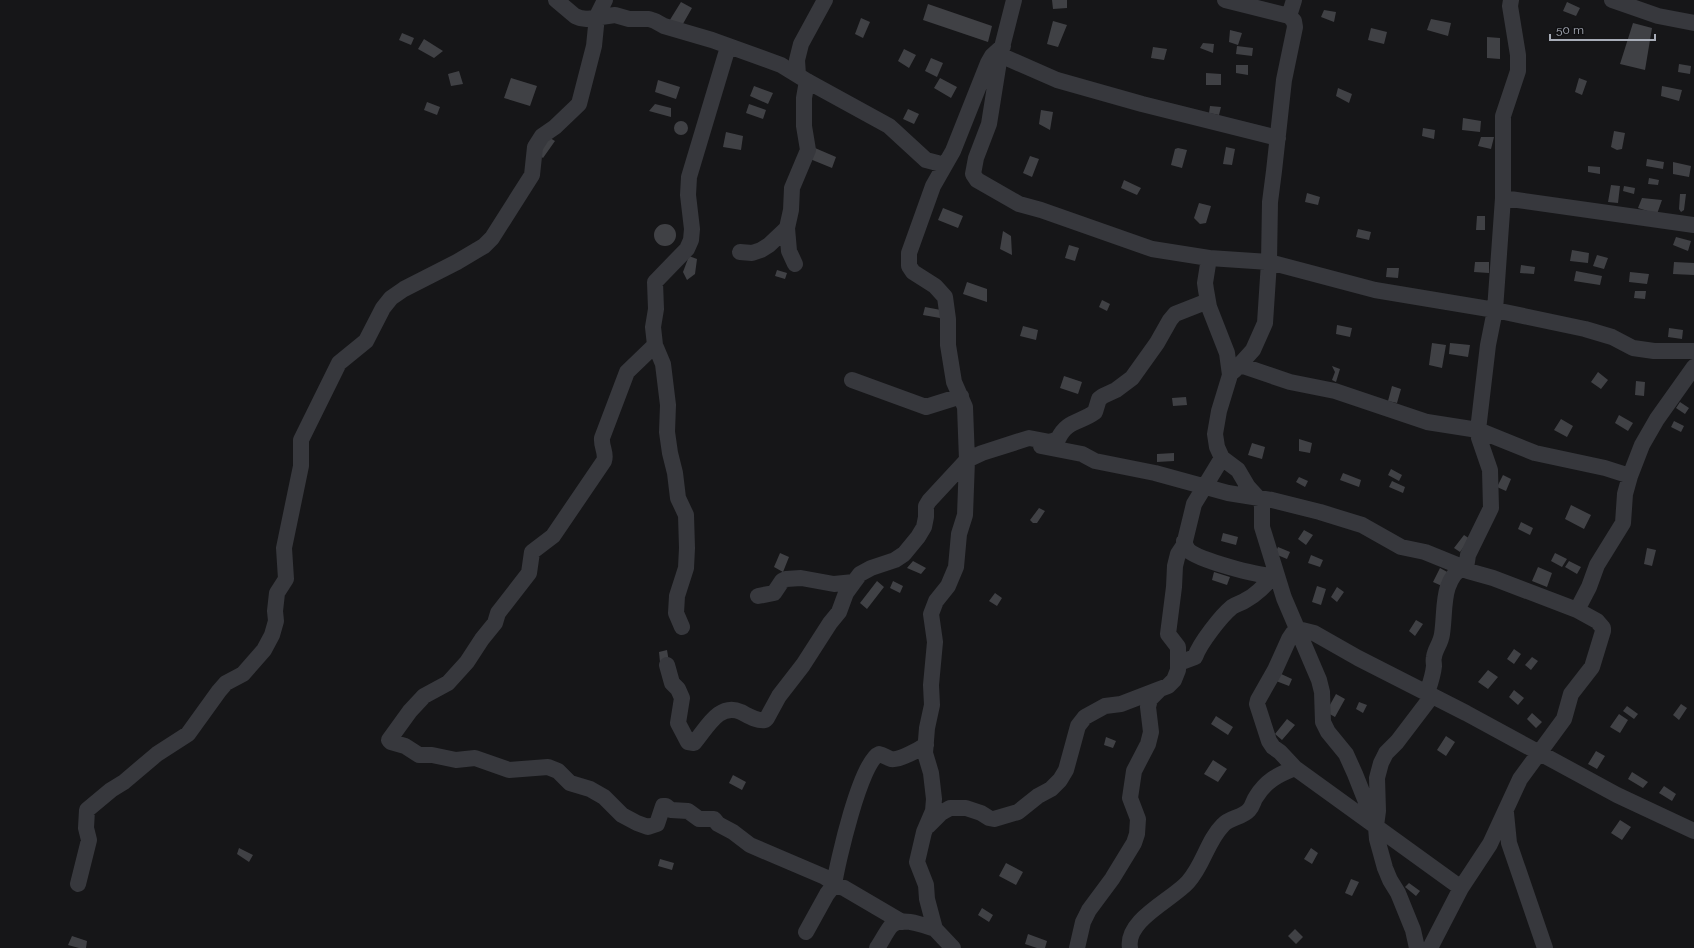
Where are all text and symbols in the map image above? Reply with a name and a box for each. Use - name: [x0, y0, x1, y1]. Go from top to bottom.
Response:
- scale bar: [1550, 16, 1655, 42]
- text: 50 m: [1556, 23, 1584, 37]

